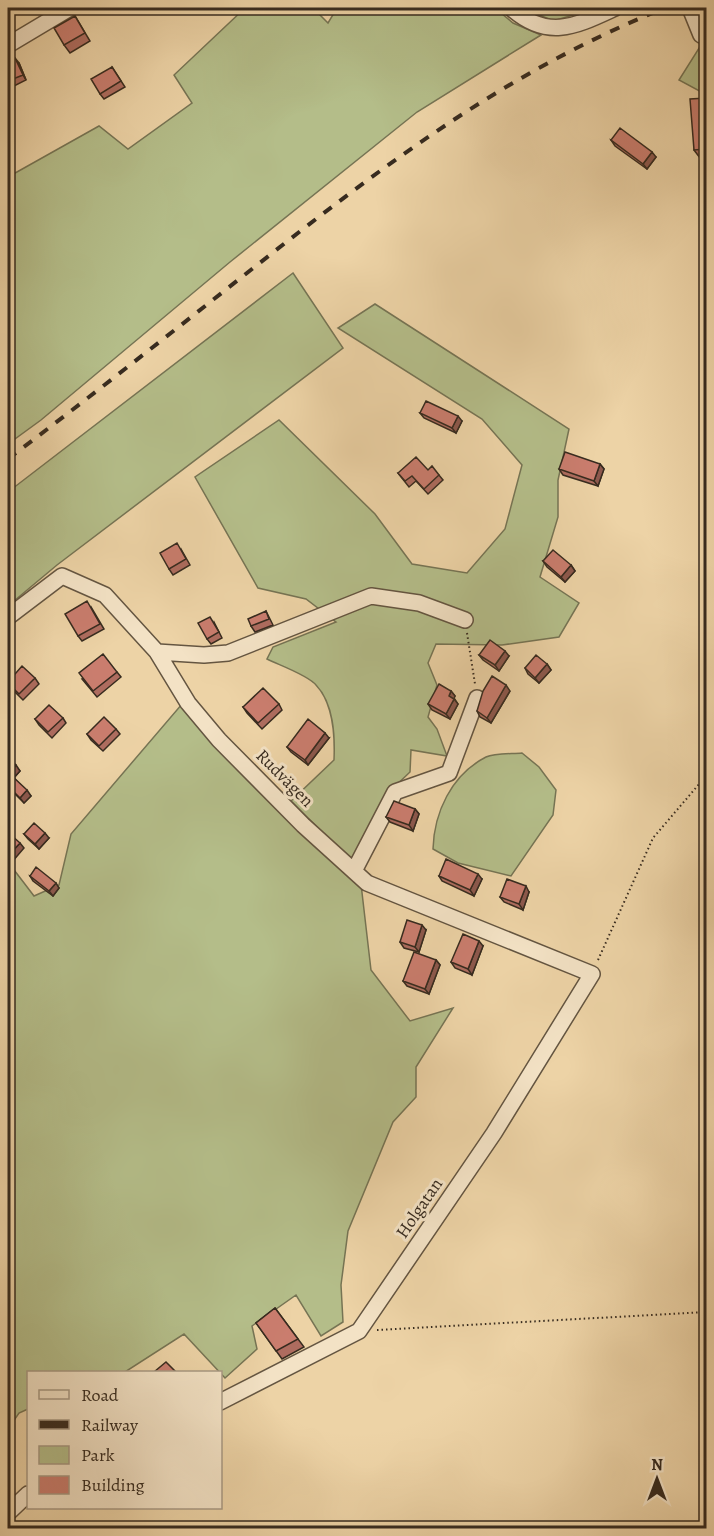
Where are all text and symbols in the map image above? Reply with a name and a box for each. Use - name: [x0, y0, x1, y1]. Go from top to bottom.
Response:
- street label: Rudvägen: [251, 744, 319, 812]
- street label: Holgatan: [390, 1173, 448, 1243]
- legend: [27, 1371, 222, 1509]
- text: Road: [81, 1383, 119, 1407]
- text: Railway: [81, 1413, 139, 1437]
- text: Park: [81, 1443, 115, 1467]
- north arrow: [627, 1449, 687, 1509]
- text: N: [651, 1454, 663, 1476]
- text: Building: [81, 1473, 145, 1497]

